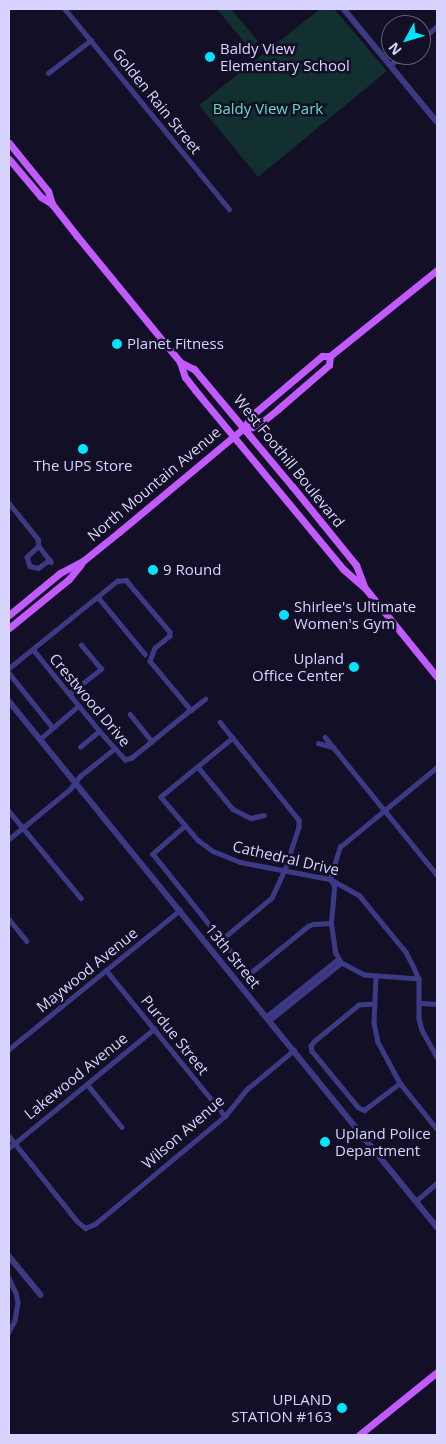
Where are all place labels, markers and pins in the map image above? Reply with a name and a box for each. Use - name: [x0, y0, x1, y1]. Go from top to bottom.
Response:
- place label: Baldy View Elementary School: [220, 39, 350, 74]
- marker: Baldy View Elementary School: [204, 51, 216, 63]
- place label: Planet Fitness: [127, 335, 224, 353]
- marker: Planet Fitness: [111, 338, 123, 350]
- marker: The UPS Store: [77, 443, 89, 455]
- place label: The UPS Store: [33, 457, 133, 475]
- place label: 9 Round: [163, 561, 221, 579]
- marker: 9 Round: [147, 564, 159, 576]
- place label: Shirlee's Ultimate Women's Gym: [294, 597, 416, 632]
- marker: Shirlee's Ultimate Women's Gym: [278, 609, 290, 621]
- place label: Upland Office Center: [252, 649, 344, 684]
- marker: Upland Office Center: [348, 661, 360, 673]
- place label: Upland Police Department: [335, 1124, 431, 1159]
- marker: Upland Police Department: [319, 1136, 331, 1148]
- place label: UPLAND STATION #163: [231, 1390, 332, 1425]
- marker: UPLAND STATION #163: [336, 1402, 348, 1414]

